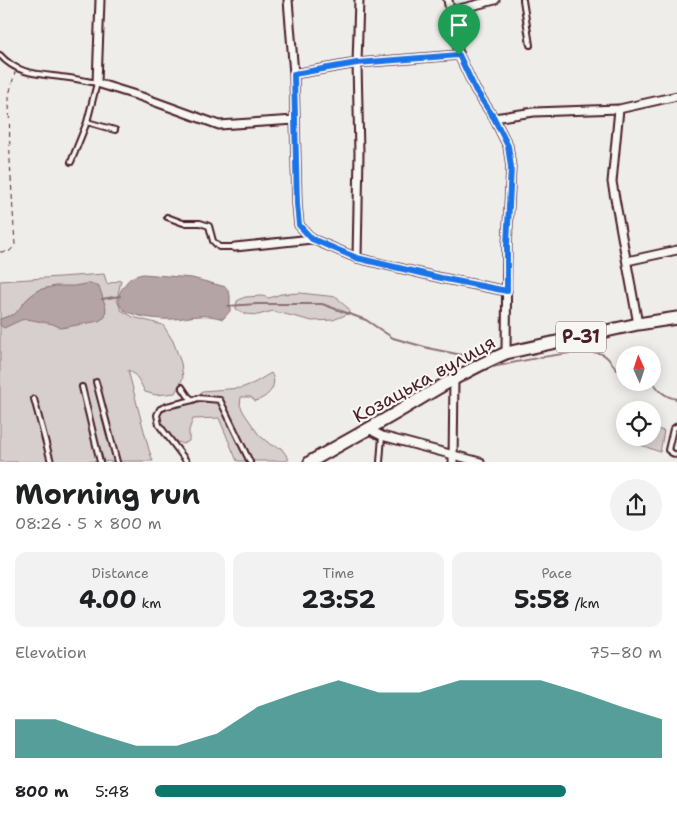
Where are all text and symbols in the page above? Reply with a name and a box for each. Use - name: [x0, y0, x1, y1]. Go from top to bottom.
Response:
- pin: [438, 4, 480, 55]
- icon: arrive: [445, 11, 473, 39]
- road number: Р-31: [556, 322, 606, 352]
- street label: Козацька вулиця: [348, 329, 500, 429]
- north arrow: [616, 346, 661, 391]
- map controls: [616, 346, 661, 446]
- button: locate: [616, 401, 661, 446]
- text: Morning run: [15, 475, 200, 513]
- button: share: [610, 479, 662, 531]
- text: 08:26 · 5 × 800 m: [15, 513, 162, 534]
- text: Distance: [91, 564, 149, 582]
- text: Time: [322, 564, 355, 582]
- text: Pace: [541, 564, 572, 582]
- text: 4.00: [79, 582, 137, 616]
- text: 23:52: [301, 582, 376, 616]
- text: 5:58: [514, 582, 570, 616]
- text: km: [137, 594, 161, 612]
- text: /km: [570, 594, 600, 612]
- text: Elevation: [15, 642, 87, 663]
- text: 75–80 m: [589, 642, 662, 663]
- text: 800 m: [15, 781, 69, 802]
- text: 5:48: [95, 781, 130, 802]

